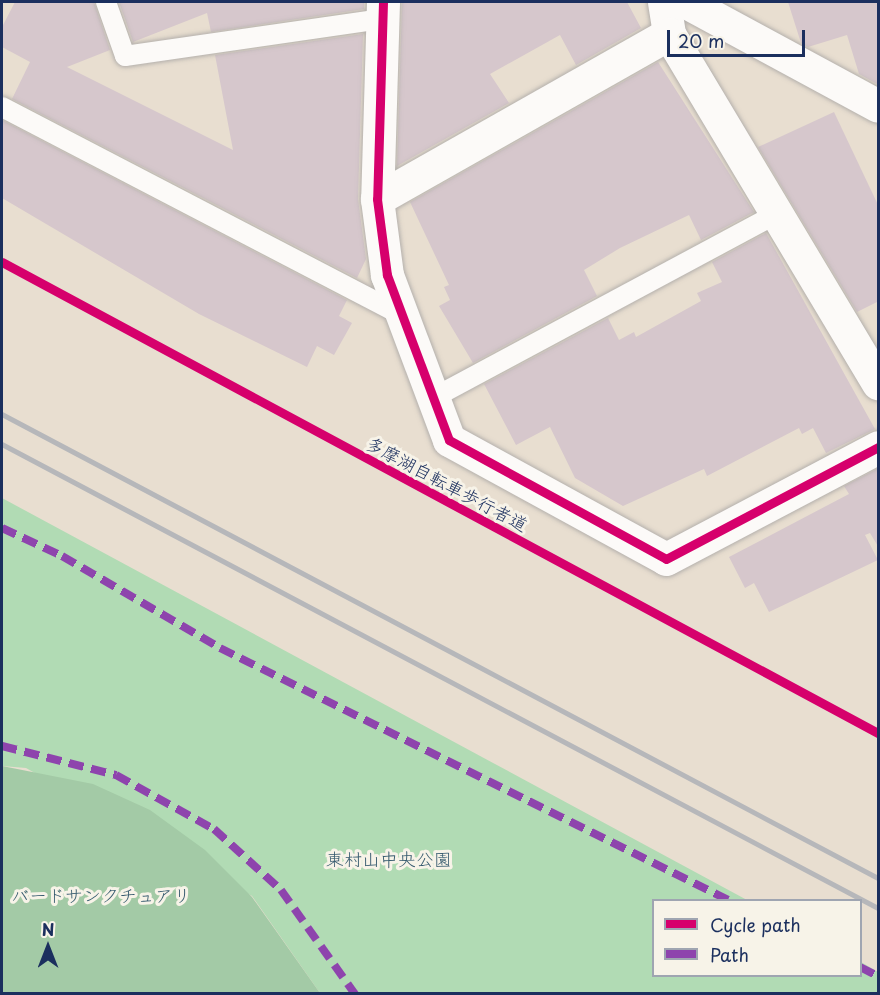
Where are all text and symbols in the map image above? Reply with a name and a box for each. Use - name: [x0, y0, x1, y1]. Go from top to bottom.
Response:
- scale bar: [670, 18, 808, 56]
- text: 20 m: [678, 27, 724, 54]
- street label: 多摩湖自転車歩行者道: [362, 432, 532, 536]
- park label: 東村山中央公園: [326, 848, 452, 870]
- park label: バードサンクチュアリ: [11, 884, 191, 906]
- legend: [652, 899, 862, 977]
- text: Cycle path: [710, 911, 801, 938]
- north arrow: [18, 917, 78, 977]
- text: N: [42, 917, 54, 941]
- text: Path: [710, 941, 749, 968]

